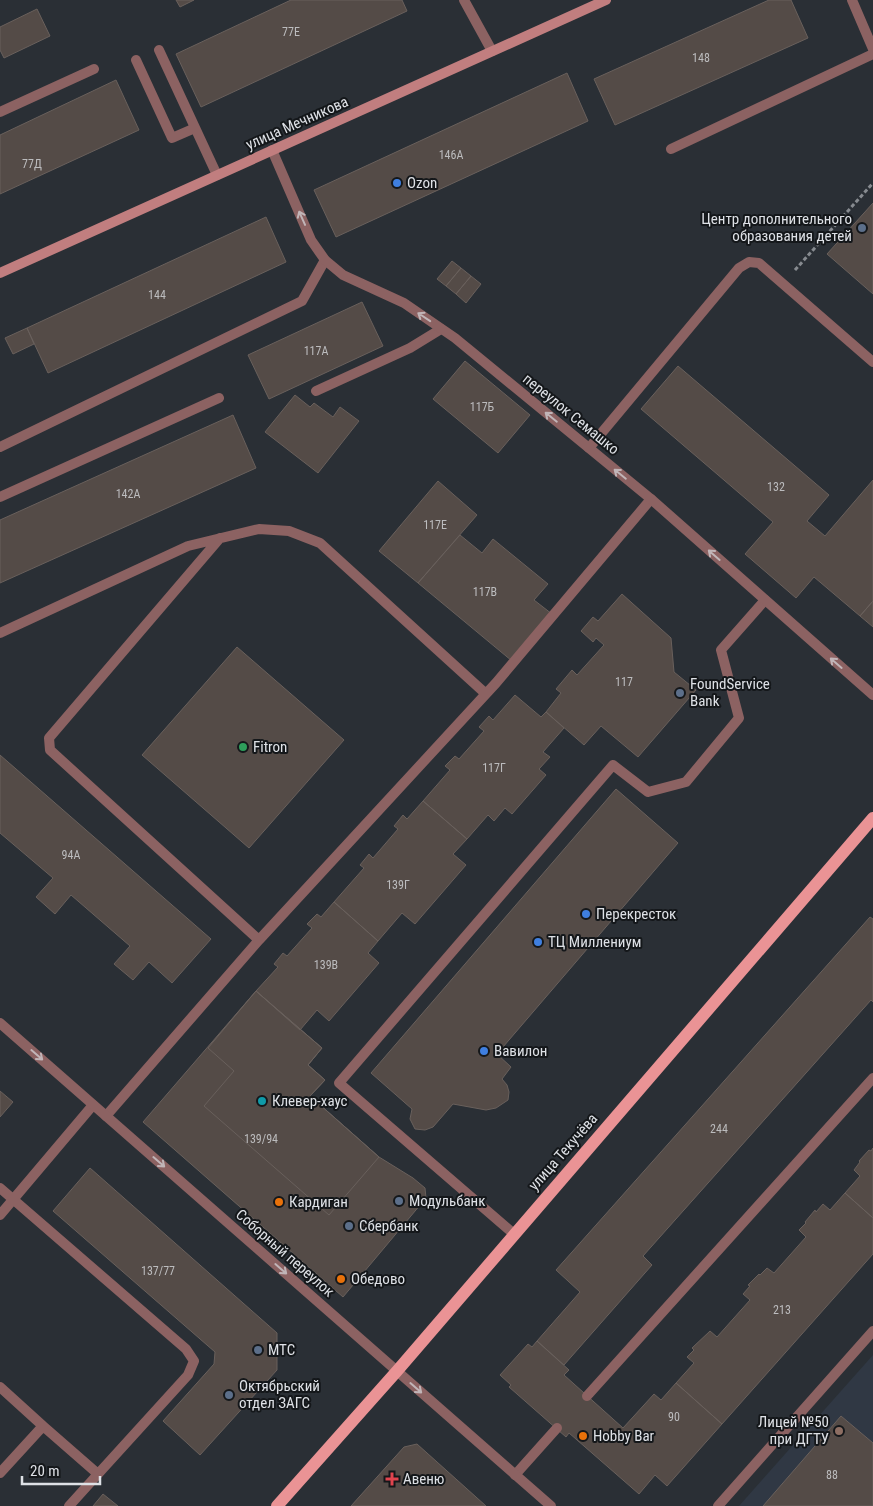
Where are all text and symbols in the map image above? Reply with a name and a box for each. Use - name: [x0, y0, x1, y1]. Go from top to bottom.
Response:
- house number: 77Е: [282, 25, 300, 39]
- house number: 148: [692, 51, 710, 65]
- street label: улица Мечникова: [243, 92, 351, 154]
- house number: 146А: [439, 148, 463, 162]
- house number: 77Д: [22, 157, 42, 171]
- place label: Ozon: [407, 174, 437, 192]
- marker: Ozon: [391, 177, 403, 189]
- place label: Центр дополнительного образования детей: [701, 210, 852, 245]
- one-way arrow: [296, 211, 306, 226]
- marker: Центр дополнительного образования детей: [856, 222, 868, 234]
- house number: 144: [148, 288, 166, 302]
- one-way arrow: [417, 312, 431, 322]
- house number: 117А: [304, 344, 328, 358]
- street label: переулок Семашко: [519, 370, 623, 458]
- house number: 117Б: [470, 400, 495, 414]
- one-way arrow: [545, 412, 558, 423]
- one-way arrow: [613, 468, 626, 479]
- house number: 132: [767, 480, 785, 494]
- house number: 142А: [116, 487, 140, 501]
- house number: 117Е: [423, 518, 447, 532]
- one-way arrow: [708, 550, 721, 561]
- house number: 117В: [473, 585, 497, 599]
- one-way arrow: [830, 657, 843, 668]
- house number: 117: [615, 675, 633, 689]
- place label: FoundService Bank: [690, 675, 770, 710]
- marker: FoundService Bank: [674, 687, 686, 699]
- place label: Fitron: [253, 738, 287, 756]
- marker: Fitron: [237, 741, 249, 753]
- house number: 117Г: [482, 761, 506, 775]
- house number: 94А: [62, 848, 80, 862]
- house number: 139Г: [386, 878, 410, 892]
- place label: Перекресток: [596, 905, 676, 923]
- marker: Перекресток: [580, 908, 592, 920]
- place label: ТЦ Миллениум: [548, 933, 641, 951]
- marker: ТЦ Миллениум: [532, 936, 544, 948]
- house number: 139В: [314, 958, 338, 972]
- place label: Вавилон: [494, 1042, 547, 1060]
- marker: Вавилон: [478, 1045, 490, 1057]
- one-way arrow: [30, 1049, 43, 1061]
- place label: Клевер-хаус: [272, 1092, 348, 1110]
- marker: Клевер-хаус: [256, 1095, 268, 1107]
- street label: улица Текучёва: [525, 1110, 601, 1194]
- house number: 244: [710, 1122, 728, 1136]
- house number: 139/94: [244, 1132, 278, 1146]
- one-way arrow: [152, 1156, 165, 1168]
- place label: Модульбанк: [409, 1192, 485, 1210]
- place label: Кардиган: [289, 1193, 348, 1211]
- marker: Модульбанк: [393, 1195, 405, 1207]
- marker: Кардиган: [273, 1196, 285, 1208]
- street label: Соборный переулок: [232, 1205, 338, 1301]
- place label: Сбербанк: [359, 1217, 419, 1235]
- marker: Сбербанк: [343, 1220, 355, 1232]
- house number: 137/77: [141, 1264, 175, 1278]
- one-way arrow: [274, 1264, 287, 1275]
- place label: Обедово: [351, 1270, 405, 1288]
- marker: Обедово: [335, 1273, 347, 1285]
- house number: 213: [773, 1303, 791, 1317]
- place label: МТС: [268, 1341, 295, 1359]
- marker: МТС: [252, 1344, 264, 1356]
- place label: Октябрьский отдел ЗАГС: [239, 1377, 320, 1412]
- one-way arrow: [410, 1382, 423, 1394]
- marker: Октябрьский отдел ЗАГС: [223, 1389, 235, 1401]
- house number: 90: [668, 1410, 680, 1424]
- place label: Лицей №50 при ДГТУ: [758, 1413, 829, 1448]
- marker: Лицей №50 при ДГТУ: [833, 1425, 845, 1437]
- place label: Hobby Bar: [593, 1427, 655, 1445]
- marker: Hobby Bar: [577, 1430, 589, 1442]
- scale bar: [22, 1454, 100, 1486]
- text: 20 m: [30, 1462, 60, 1480]
- house number: 88: [826, 1468, 838, 1482]
- place label: Авеню: [403, 1470, 444, 1488]
- marker: Авеню: [385, 1472, 399, 1486]

